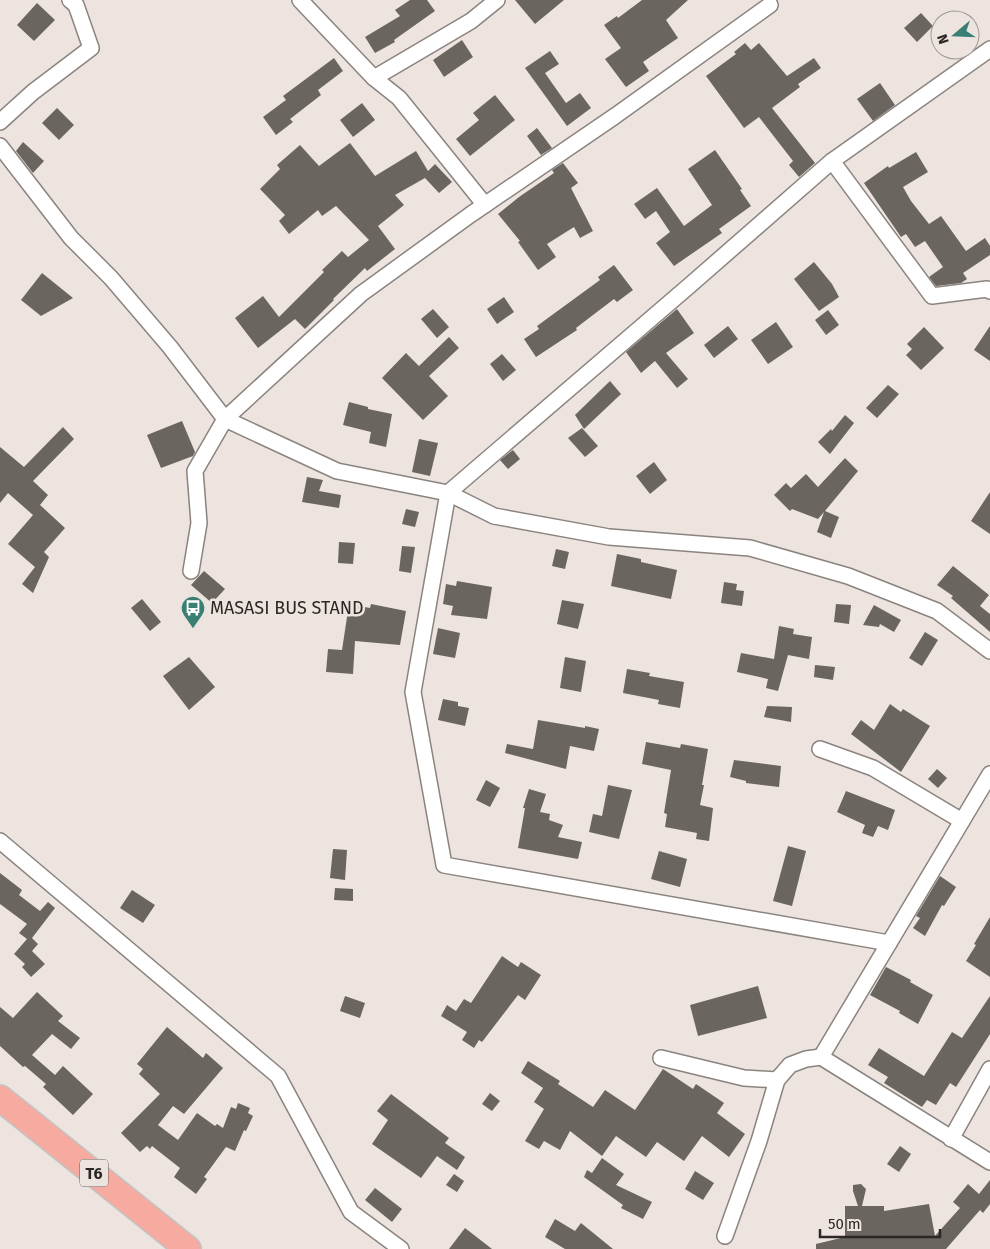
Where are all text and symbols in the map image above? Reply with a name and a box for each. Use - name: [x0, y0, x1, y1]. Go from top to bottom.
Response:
- north arrow: [930, 10, 980, 60]
- text: N: [934, 32, 953, 46]
- bus stop icon: MASASI BUS STAND: [180, 595, 206, 629]
- place label: MASASI BUS STAND: [210, 597, 364, 619]
- road number: T6: [80, 1160, 108, 1186]
- scale bar: [820, 1206, 940, 1238]
- text: 50 m: [828, 1215, 861, 1233]

